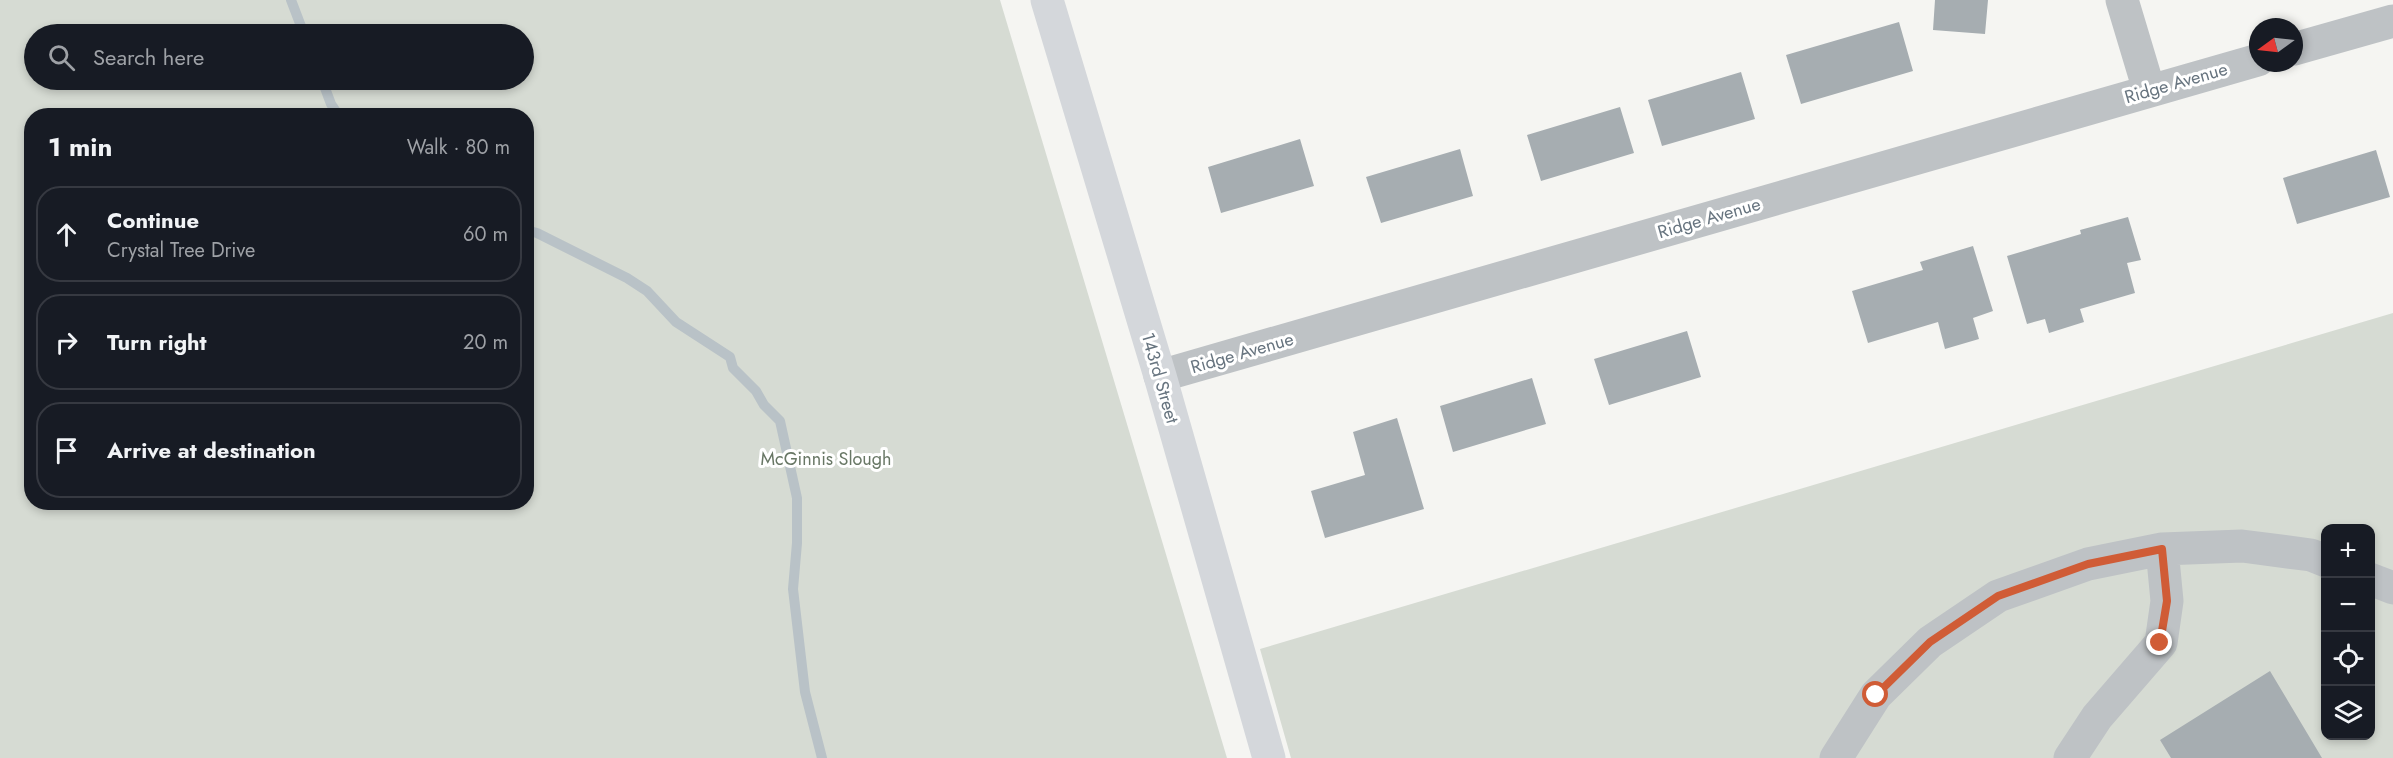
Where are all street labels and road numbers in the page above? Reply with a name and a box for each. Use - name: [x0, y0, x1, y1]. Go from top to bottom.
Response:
- street label: Ridge Avenue: [2121, 56, 2231, 110]
- street label: Ridge Avenue: [1654, 191, 1764, 245]
- street label: Ridge Avenue: [1187, 326, 1297, 380]
- street label: 143rd Street: [1135, 330, 1186, 427]

